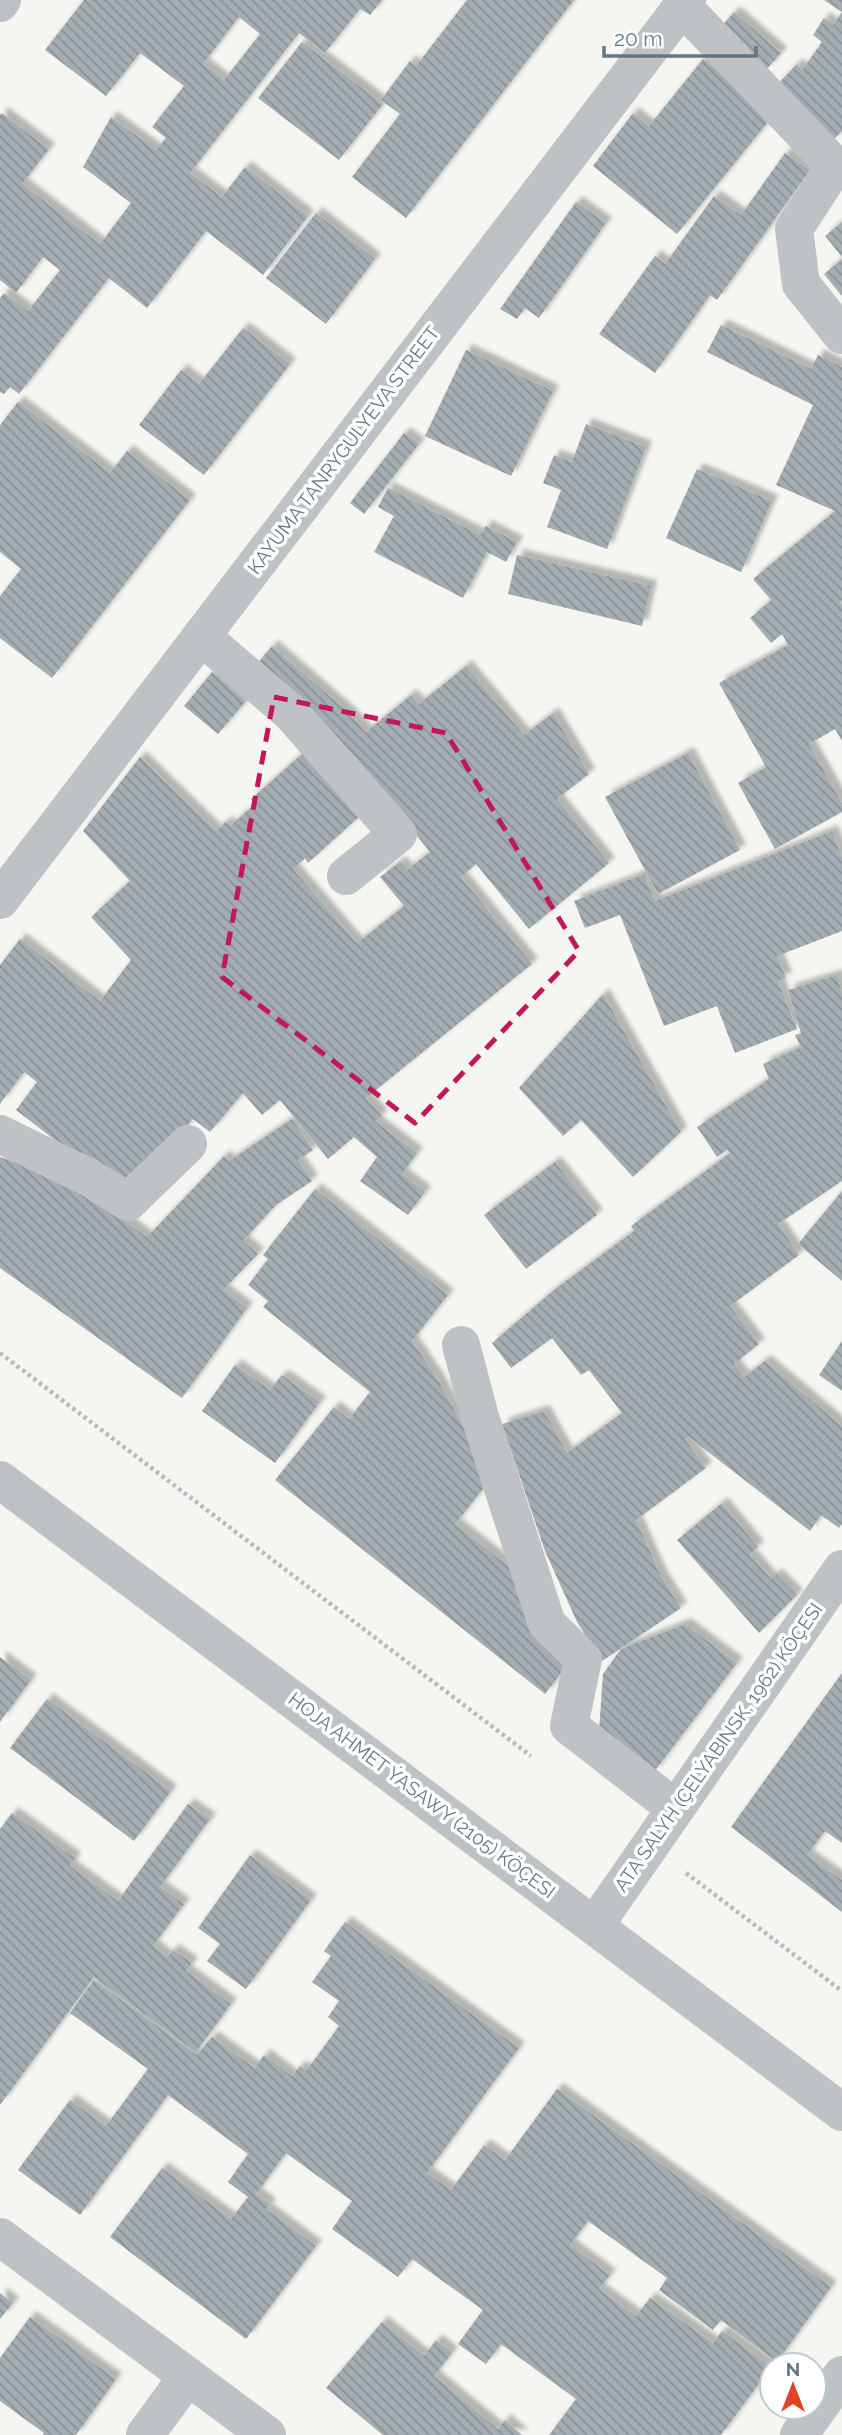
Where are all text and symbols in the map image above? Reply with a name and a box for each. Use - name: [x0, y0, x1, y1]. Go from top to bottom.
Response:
- scale bar: [604, 14, 756, 58]
- text: 20 m: [614, 26, 662, 51]
- street label: KAYUMA TANRYGULYEVA STREET: [243, 321, 444, 578]
- street label: ATA SALYH (ÇELÝABINSK, 1962) KÖÇESI: [609, 1598, 827, 1896]
- street label: HOJA AHMET ÝASAWY (2105) KÖÇESI: [284, 1688, 560, 1902]
- north arrow: [758, 2351, 828, 2421]
- text: N: [786, 2358, 800, 2380]

